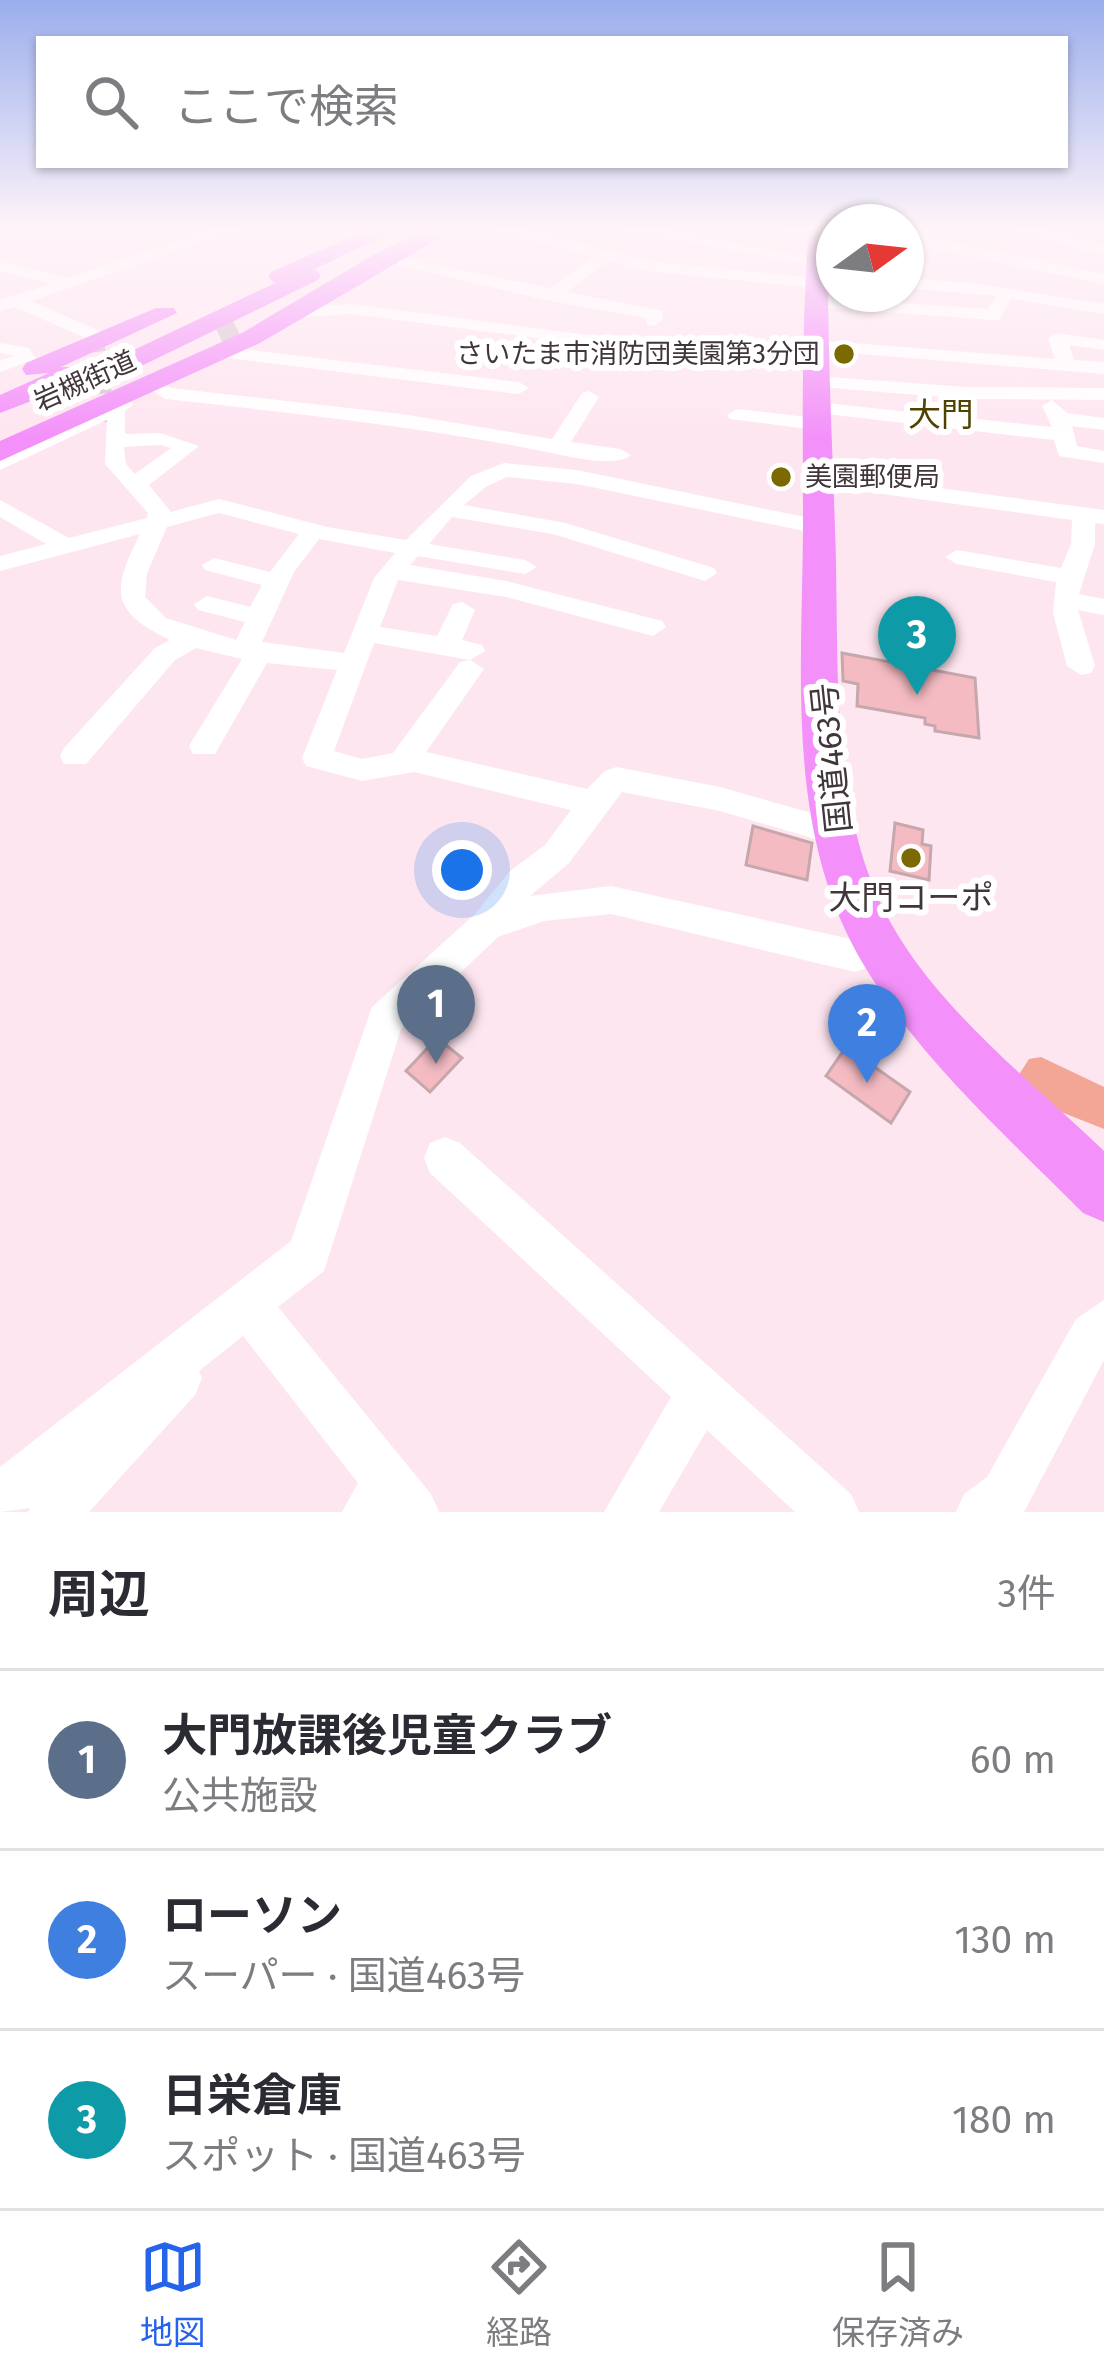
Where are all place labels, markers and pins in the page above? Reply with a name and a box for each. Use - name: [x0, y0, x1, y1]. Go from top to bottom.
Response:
- place label: さいたま市消防団美園第3分団: [456, 338, 820, 370]
- marker: さいたま市消防団美園第3分団: [831, 341, 857, 367]
- place label: 美園郵便局: [805, 461, 940, 493]
- marker: 美園郵便局: [768, 464, 794, 490]
- pin: 3: [878, 596, 956, 695]
- marker: 大門コーポ: [898, 845, 924, 871]
- place label: 大門コーポ: [829, 878, 994, 918]
- pin: 1: [397, 965, 475, 1064]
- pin: 2: [828, 984, 906, 1083]

